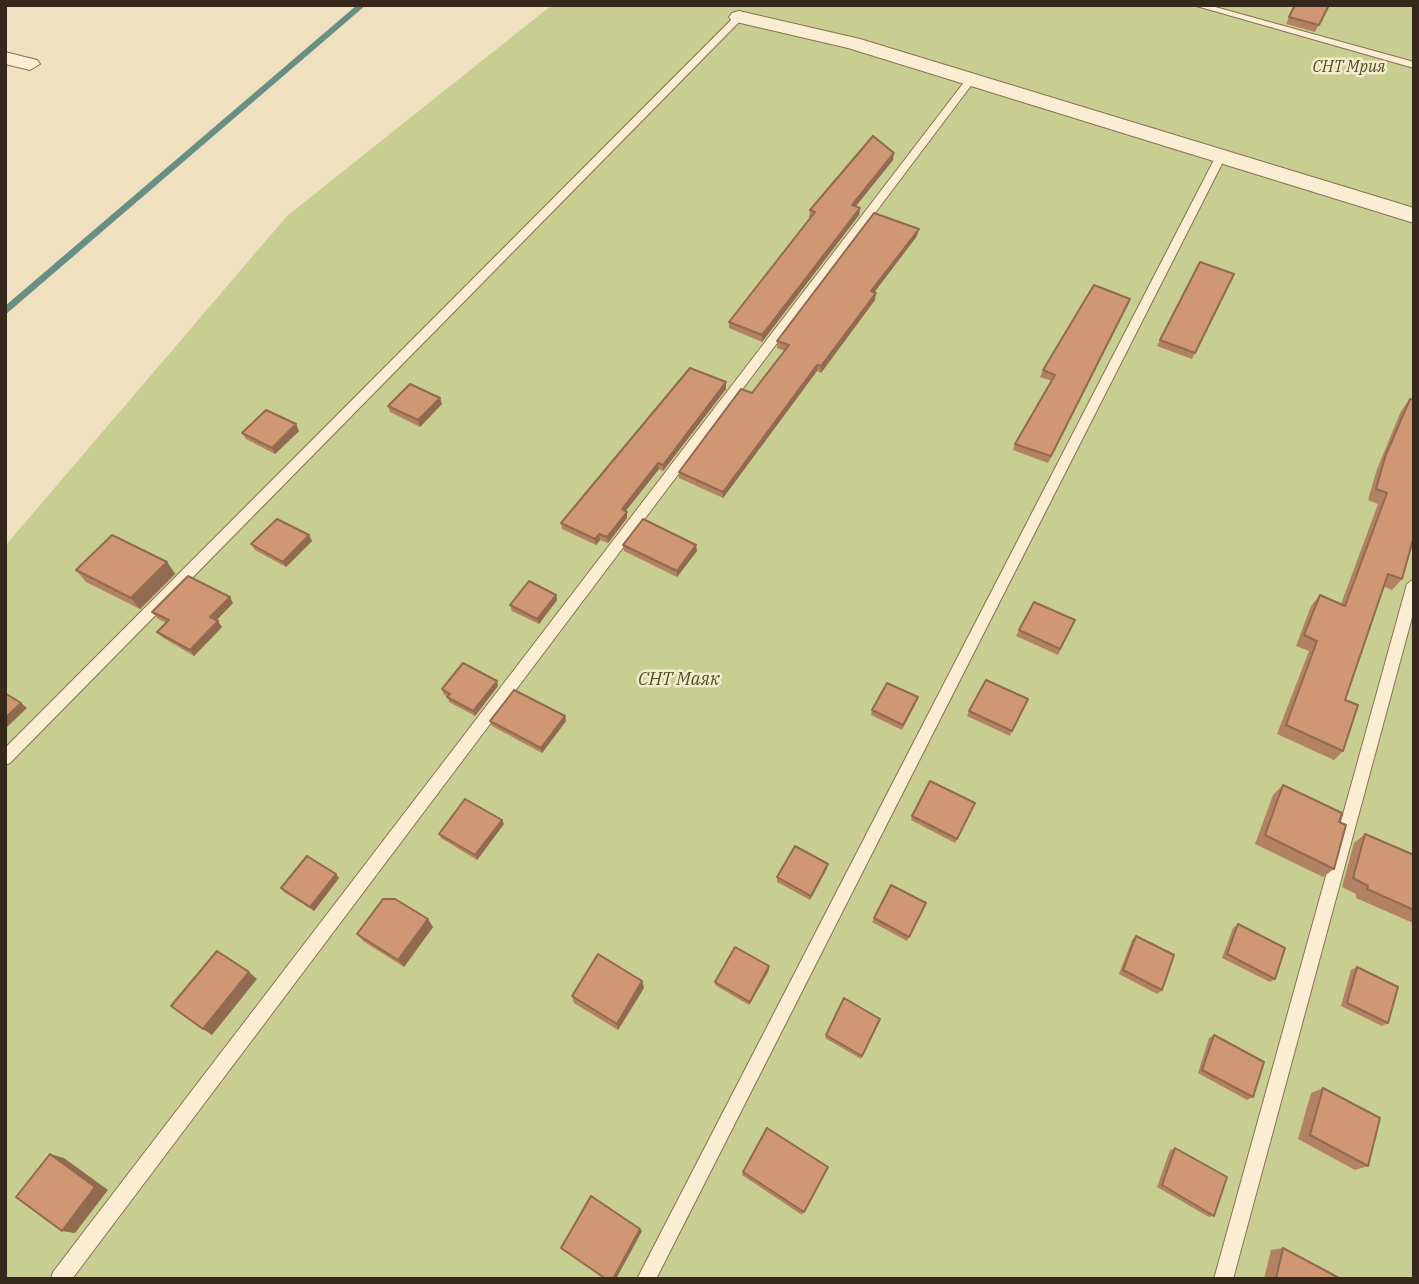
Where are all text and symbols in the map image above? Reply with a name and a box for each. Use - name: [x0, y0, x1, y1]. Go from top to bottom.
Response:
- park label: СНТ Мрия: [1313, 57, 1385, 77]
- park label: СНТ Маяк: [638, 669, 720, 691]

